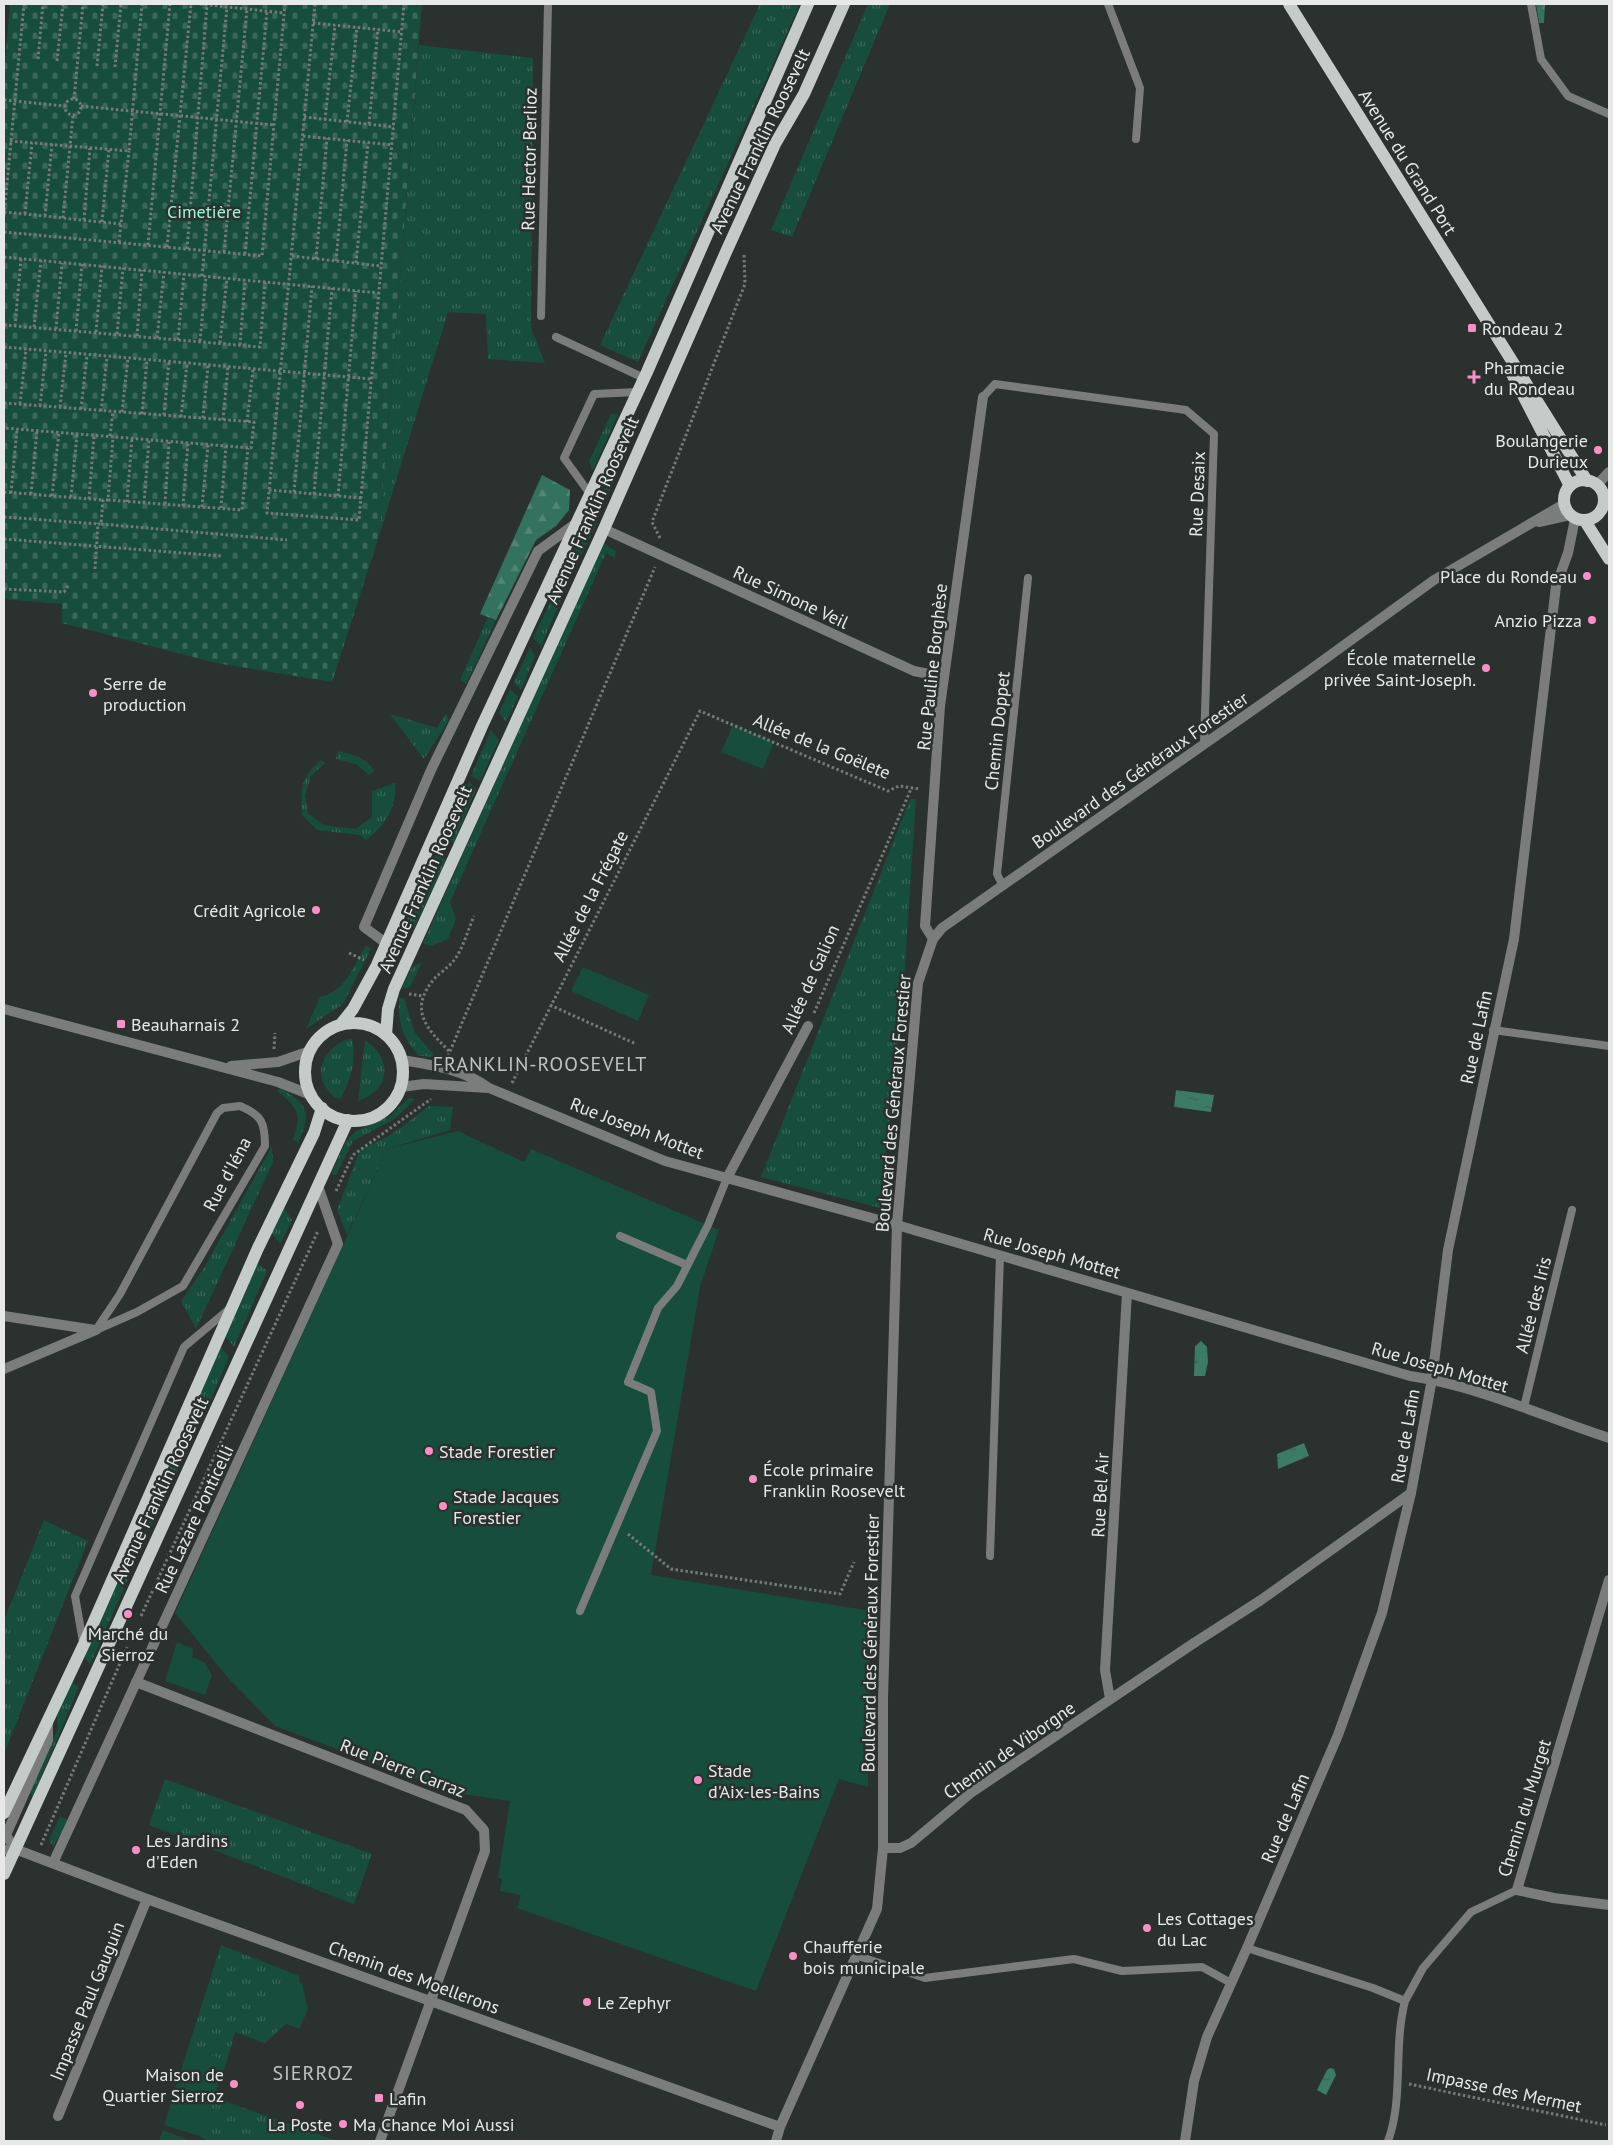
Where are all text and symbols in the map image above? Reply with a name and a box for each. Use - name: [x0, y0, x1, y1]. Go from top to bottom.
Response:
- street label: Avenue Franklin Roosevelt: [705, 45, 815, 237]
- street label: Avenue du Grand Port: [1354, 85, 1462, 239]
- street label: Rue Hector Berlioz: [516, 87, 542, 231]
- park label: Cimetière: [167, 200, 241, 223]
- place label: Rondeau 2: [1482, 317, 1563, 340]
- marker: Rondeau 2: [1466, 322, 1478, 334]
- place label: Pharmacie du Rondeau: [1484, 356, 1575, 400]
- marker: Pharmacie du Rondeau: [1468, 371, 1480, 383]
- street label: Avenue Franklin Roosevelt: [540, 413, 644, 607]
- place label: Boulangerie Durieux: [1495, 429, 1588, 473]
- marker: Boulangerie Durieux: [1592, 444, 1604, 456]
- street label: Rue Desaix: [1184, 451, 1210, 537]
- street label: Rue Simone Veil: [730, 560, 853, 634]
- place label: Place du Rondeau: [1440, 565, 1577, 588]
- marker: Place du Rondeau: [1581, 570, 1593, 582]
- street label: Rue Pauline Borghèse: [912, 582, 952, 752]
- place label: Anzio Pizza: [1494, 609, 1582, 632]
- marker: Anzio Pizza: [1586, 614, 1598, 626]
- place label: École maternelle privée Saint-Joseph.: [1324, 647, 1476, 691]
- marker: École maternelle privée Saint-Joseph.: [1480, 662, 1492, 674]
- street label: Chemin Doppet: [979, 670, 1015, 792]
- place label: Serre de production: [103, 672, 186, 716]
- street label: Boulevard des Généraux Forestier: [1027, 686, 1253, 854]
- marker: Serre de production: [87, 687, 99, 699]
- street label: Allée de la Goëlete: [750, 708, 894, 784]
- street label: Avenue Franklin Roosevelt: [373, 782, 477, 976]
- street label: Allée de la Frégate: [547, 826, 633, 966]
- place label: Crédit Agricole: [193, 899, 306, 922]
- marker: Crédit Agricole: [310, 904, 322, 916]
- street label: Allée de Galion: [776, 921, 844, 1037]
- street label: Boulevard des Généraux Forestier: [870, 973, 916, 1233]
- street label: Rue de Lafin: [1455, 988, 1497, 1086]
- place label: Beauharnais 2: [131, 1013, 240, 1036]
- marker: Beauharnais 2: [115, 1018, 127, 1030]
- district label: FRANKLIN-ROOSEVELT: [433, 1051, 647, 1077]
- street label: Rue Joseph Mottet: [567, 1092, 707, 1164]
- street label: Rue d'Iéna: [198, 1133, 256, 1215]
- street label: Rue Joseph Mottet: [981, 1222, 1123, 1284]
- street label: Allée des Iris: [1510, 1254, 1556, 1356]
- street label: Rue Joseph Mottet: [1369, 1336, 1511, 1398]
- street label: Rue de Lafin: [1385, 1387, 1425, 1485]
- street label: Avenue Franklin Roosevelt: [107, 1393, 213, 1587]
- place label: Stade Forestier: [439, 1440, 555, 1463]
- street label: Rue Lazare Ponticelli: [150, 1441, 238, 1597]
- marker: Stade Forestier: [423, 1445, 435, 1457]
- street label: Rue Bel Air: [1086, 1452, 1114, 1538]
- place label: École primaire Franklin Roosevelt: [763, 1458, 905, 1502]
- marker: École primaire Franklin Roosevelt: [747, 1473, 759, 1485]
- place label: Stade Jacques Forestier: [453, 1485, 559, 1529]
- marker: Stade Jacques Forestier: [437, 1500, 449, 1512]
- street label: Boulevard des Généraux Forestier: [856, 1513, 884, 1773]
- marker: Marché du Sierroz: [122, 1608, 134, 1620]
- place label: Marché du Sierroz: [88, 1622, 168, 1666]
- street label: Chemin de Viborgne: [939, 1696, 1079, 1804]
- street label: Rue Pierre Carraz: [337, 1734, 469, 1802]
- street label: Chemin du Murget: [1492, 1736, 1556, 1880]
- place label: Stade d'Aix-les-Bains: [708, 1759, 820, 1803]
- street label: Rue de Lafin: [1256, 1770, 1314, 1866]
- marker: Stade d'Aix-les-Bains: [692, 1774, 704, 1786]
- place label: Les Jardins d'Eden: [146, 1829, 228, 1873]
- marker: Les Jardins d'Eden: [130, 1844, 142, 1856]
- place label: Les Cottages du Lac: [1157, 1907, 1254, 1951]
- street label: Impasse Paul Gauguin: [45, 1918, 129, 2084]
- marker: Les Cottages du Lac: [1141, 1922, 1153, 1934]
- street label: Chemin des Moellerons: [325, 1935, 503, 2019]
- place label: Chaufferie bois municipale: [803, 1935, 925, 1979]
- marker: Chaufferie bois municipale: [787, 1950, 799, 1962]
- place label: Le Zephyr: [597, 1991, 671, 2014]
- marker: Le Zephyr: [581, 1996, 593, 2008]
- district label: SIERROZ: [272, 2060, 354, 2086]
- street label: Impasse des Mermet: [1424, 2062, 1584, 2118]
- place label: Maison de Quartier Sierroz: [102, 2063, 224, 2107]
- marker: Maison de Quartier Sierroz: [228, 2078, 240, 2090]
- place label: Lafin: [389, 2087, 426, 2110]
- marker: Lafin: [373, 2092, 385, 2104]
- marker: La Poste: [294, 2099, 306, 2111]
- place label: La Poste: [268, 2113, 332, 2136]
- place label: Ma Chance Moi Aussi: [353, 2113, 515, 2136]
- marker: Ma Chance Moi Aussi: [337, 2118, 349, 2130]

